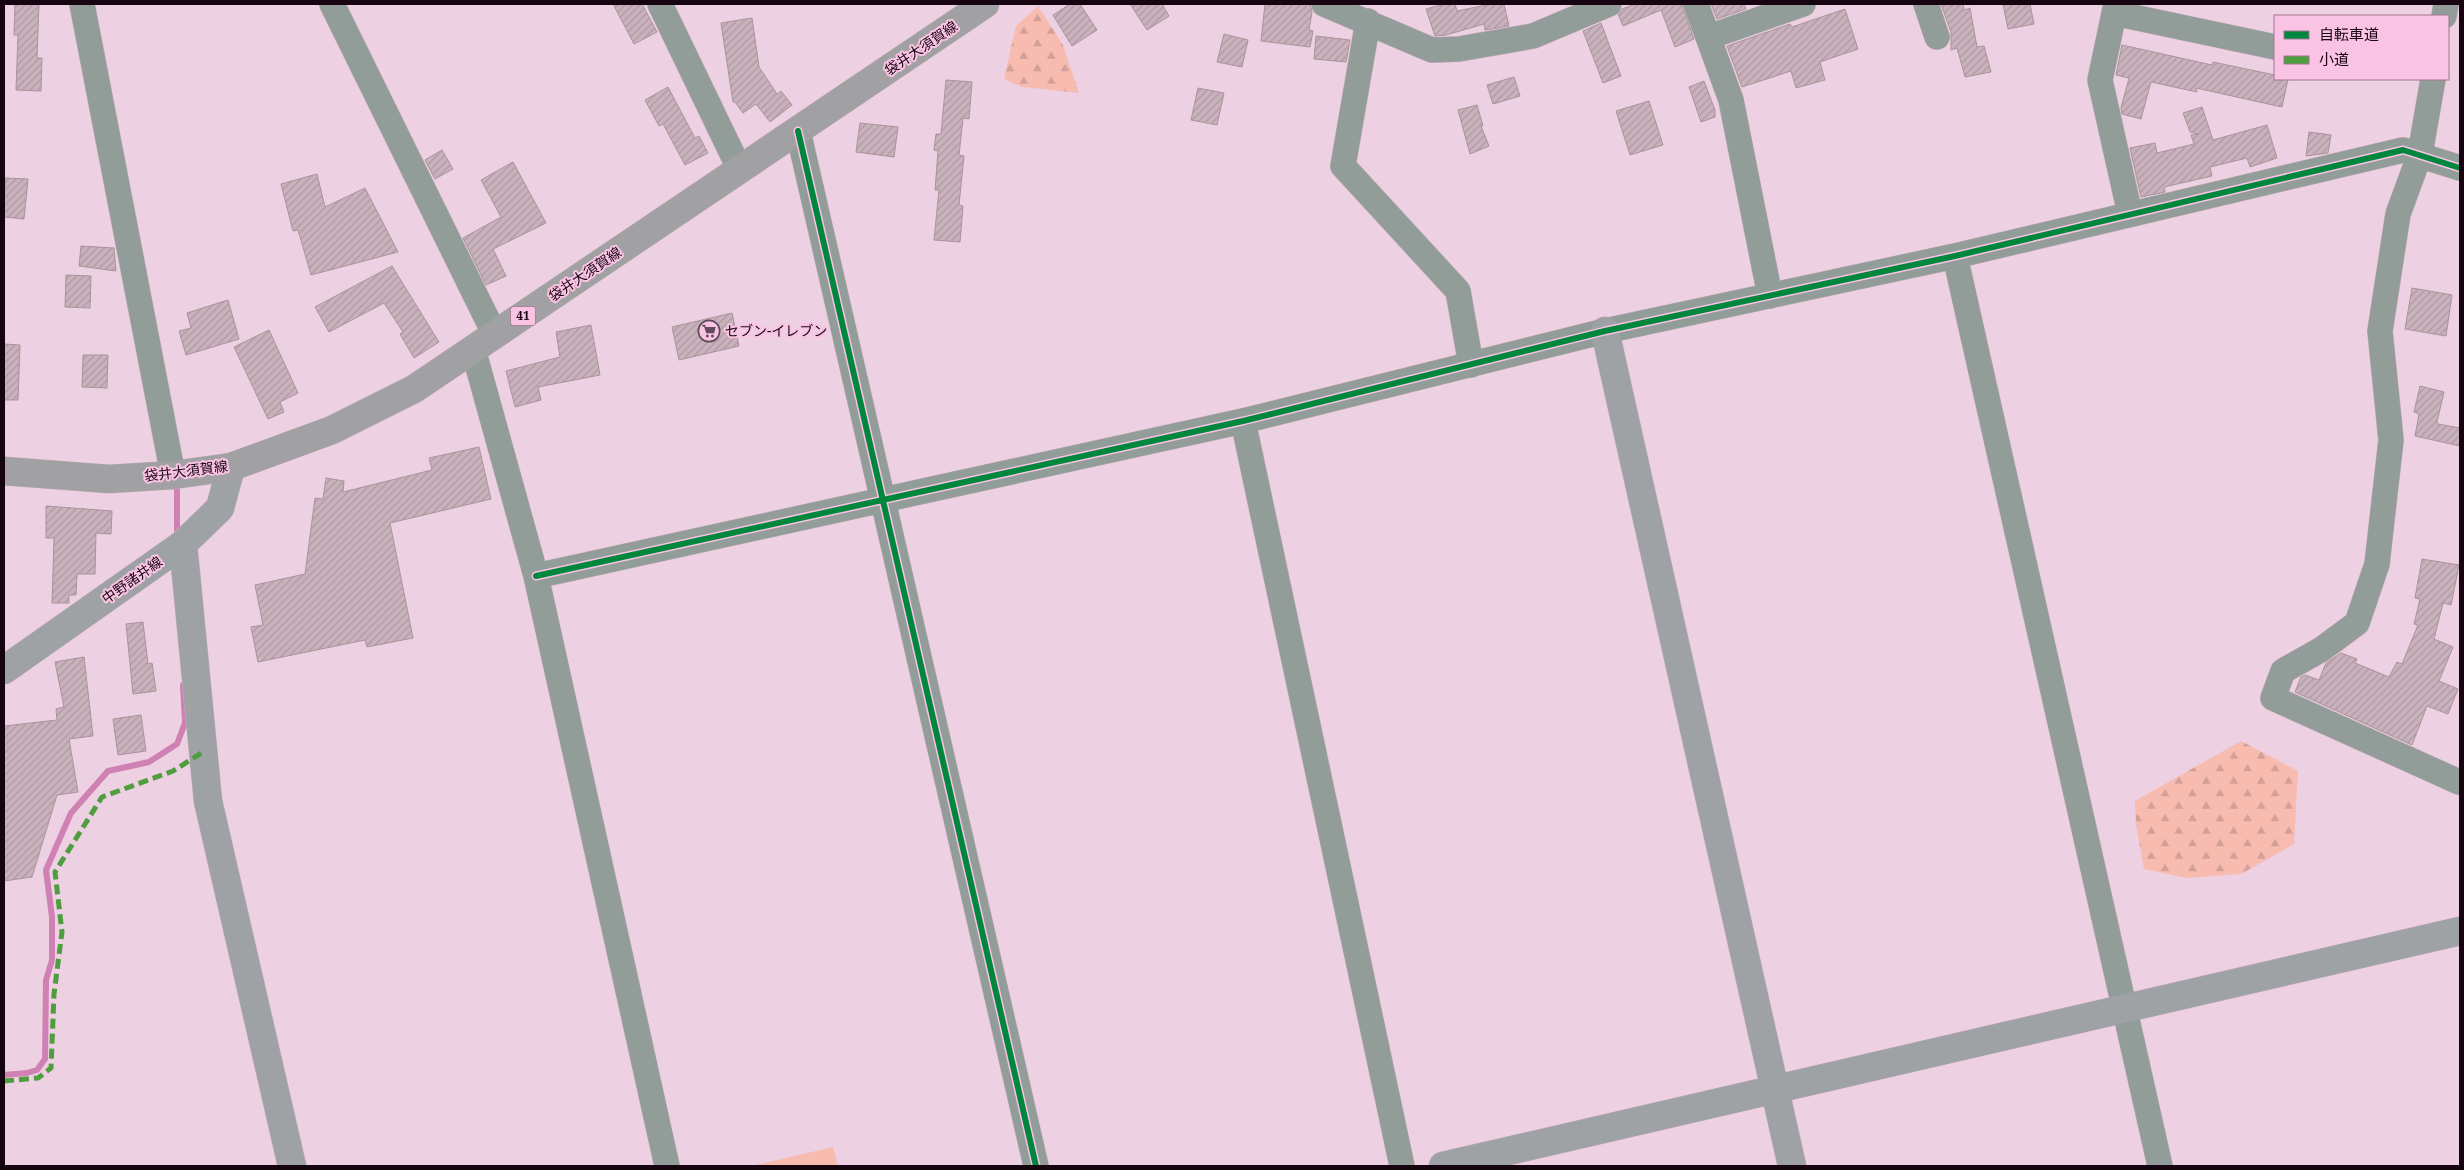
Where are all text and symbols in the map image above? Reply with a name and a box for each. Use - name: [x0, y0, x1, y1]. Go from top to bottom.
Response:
- legend: [2274, 15, 2449, 80]
- street label: 袋井大須賀線: [881, 16, 961, 79]
- text: 自転車道: [2319, 24, 2379, 44]
- text: 小道: [2319, 49, 2349, 69]
- street label: 袋井大須賀線: [545, 242, 625, 305]
- road number: 41: [510, 306, 536, 326]
- supermarket icon: セブン-イレブン: [697, 319, 721, 343]
- place label: セブン-イレブン: [725, 321, 827, 340]
- street label: 袋井大須賀線: [143, 456, 229, 485]
- street label: 中野諸井線: [98, 552, 166, 607]

